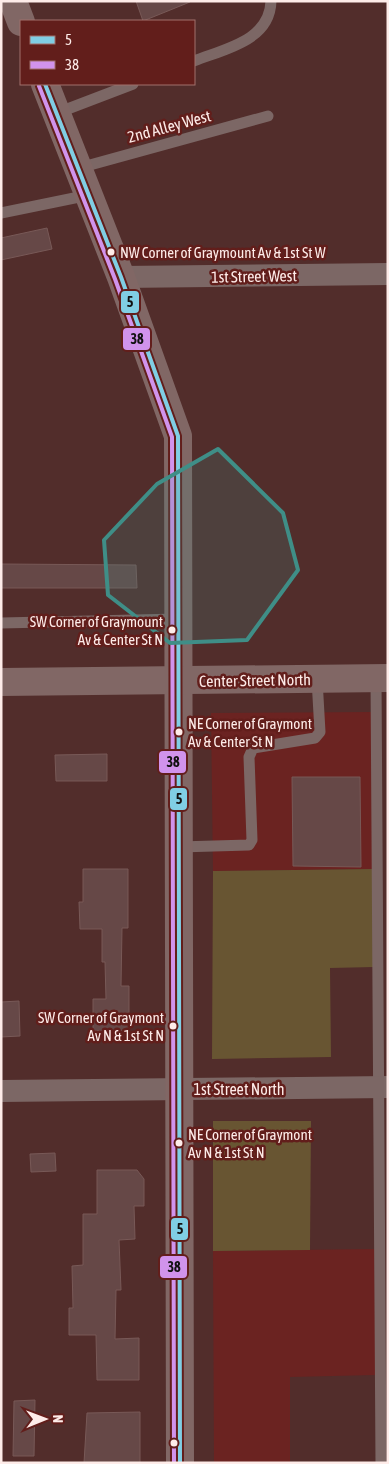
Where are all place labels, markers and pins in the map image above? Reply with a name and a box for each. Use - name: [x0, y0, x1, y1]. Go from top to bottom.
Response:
- place label: NW Corner of Graymount Av & 1st St W: [120, 244, 326, 261]
- marker: NW Corner of Graymount Av & 1st St W: [106, 247, 116, 257]
- place label: SW Corner of Graymount Av & Center St N: [30, 613, 163, 648]
- marker: SW Corner of Graymount Av & Center St N: [167, 625, 177, 635]
- place label: NE Corner of Graymont Av & Center St N: [188, 715, 312, 750]
- marker: NE Corner of Graymont Av & Center St N: [174, 727, 184, 737]
- place label: SW Corner of Graymont Av N & 1st St N: [38, 1009, 164, 1044]
- marker: SW Corner of Graymont Av N & 1st St N: [168, 1021, 178, 1031]
- place label: NE Corner of Graymont Av N & 1st St N: [188, 1126, 312, 1161]
- marker: NE Corner of Graymont Av N & 1st St N: [174, 1138, 184, 1148]
- unlabelled marker: [169, 1438, 179, 1448]

